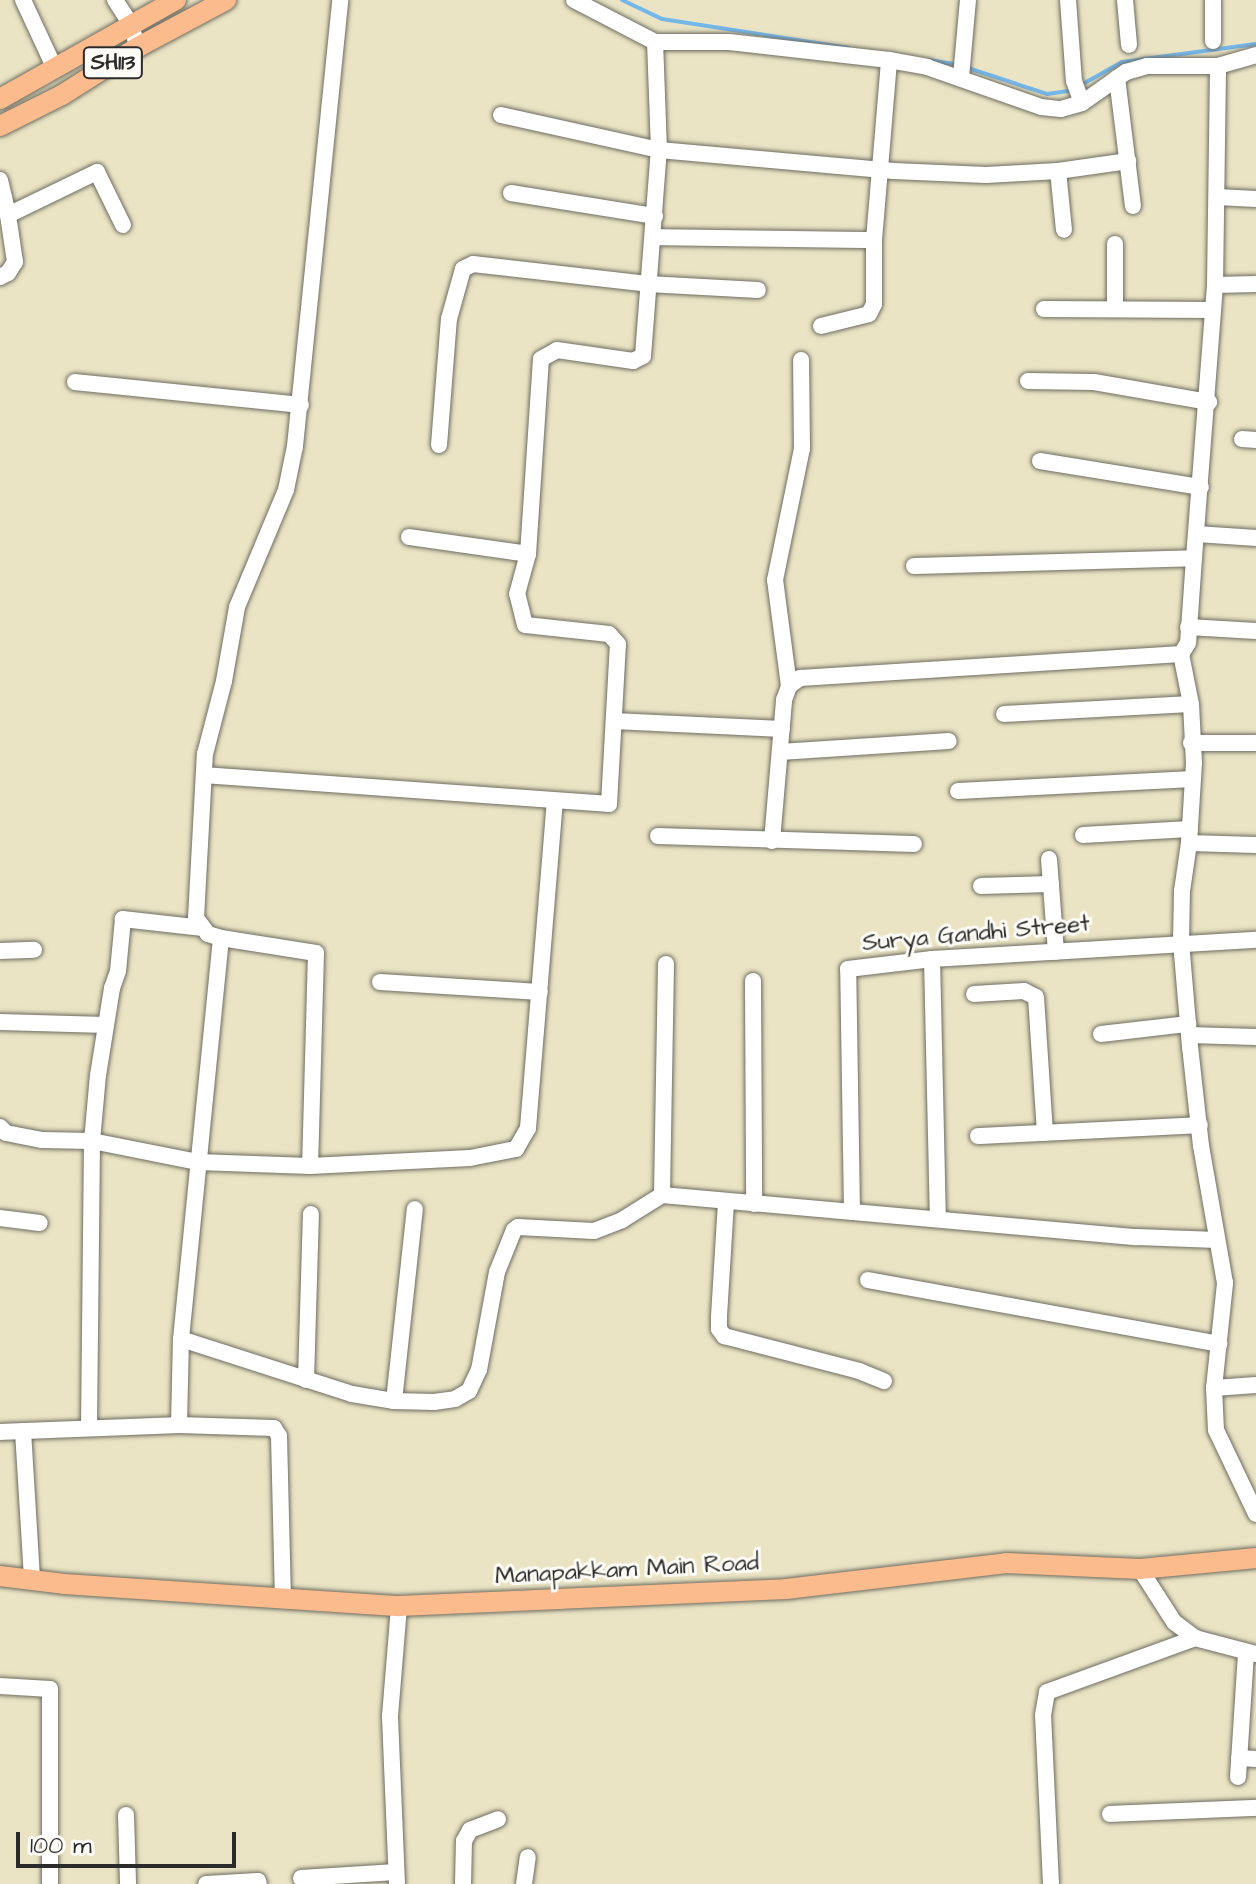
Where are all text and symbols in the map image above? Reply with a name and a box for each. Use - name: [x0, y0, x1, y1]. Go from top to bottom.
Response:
- road number: SH113: [81, 45, 145, 81]
- street label: Surya Gandhi Street: [861, 910, 1091, 958]
- street label: Manapakkam Main Road: [494, 1549, 760, 1591]
- scale bar: [20, 1816, 240, 1866]
- text: 100 m: [30, 1829, 92, 1863]

